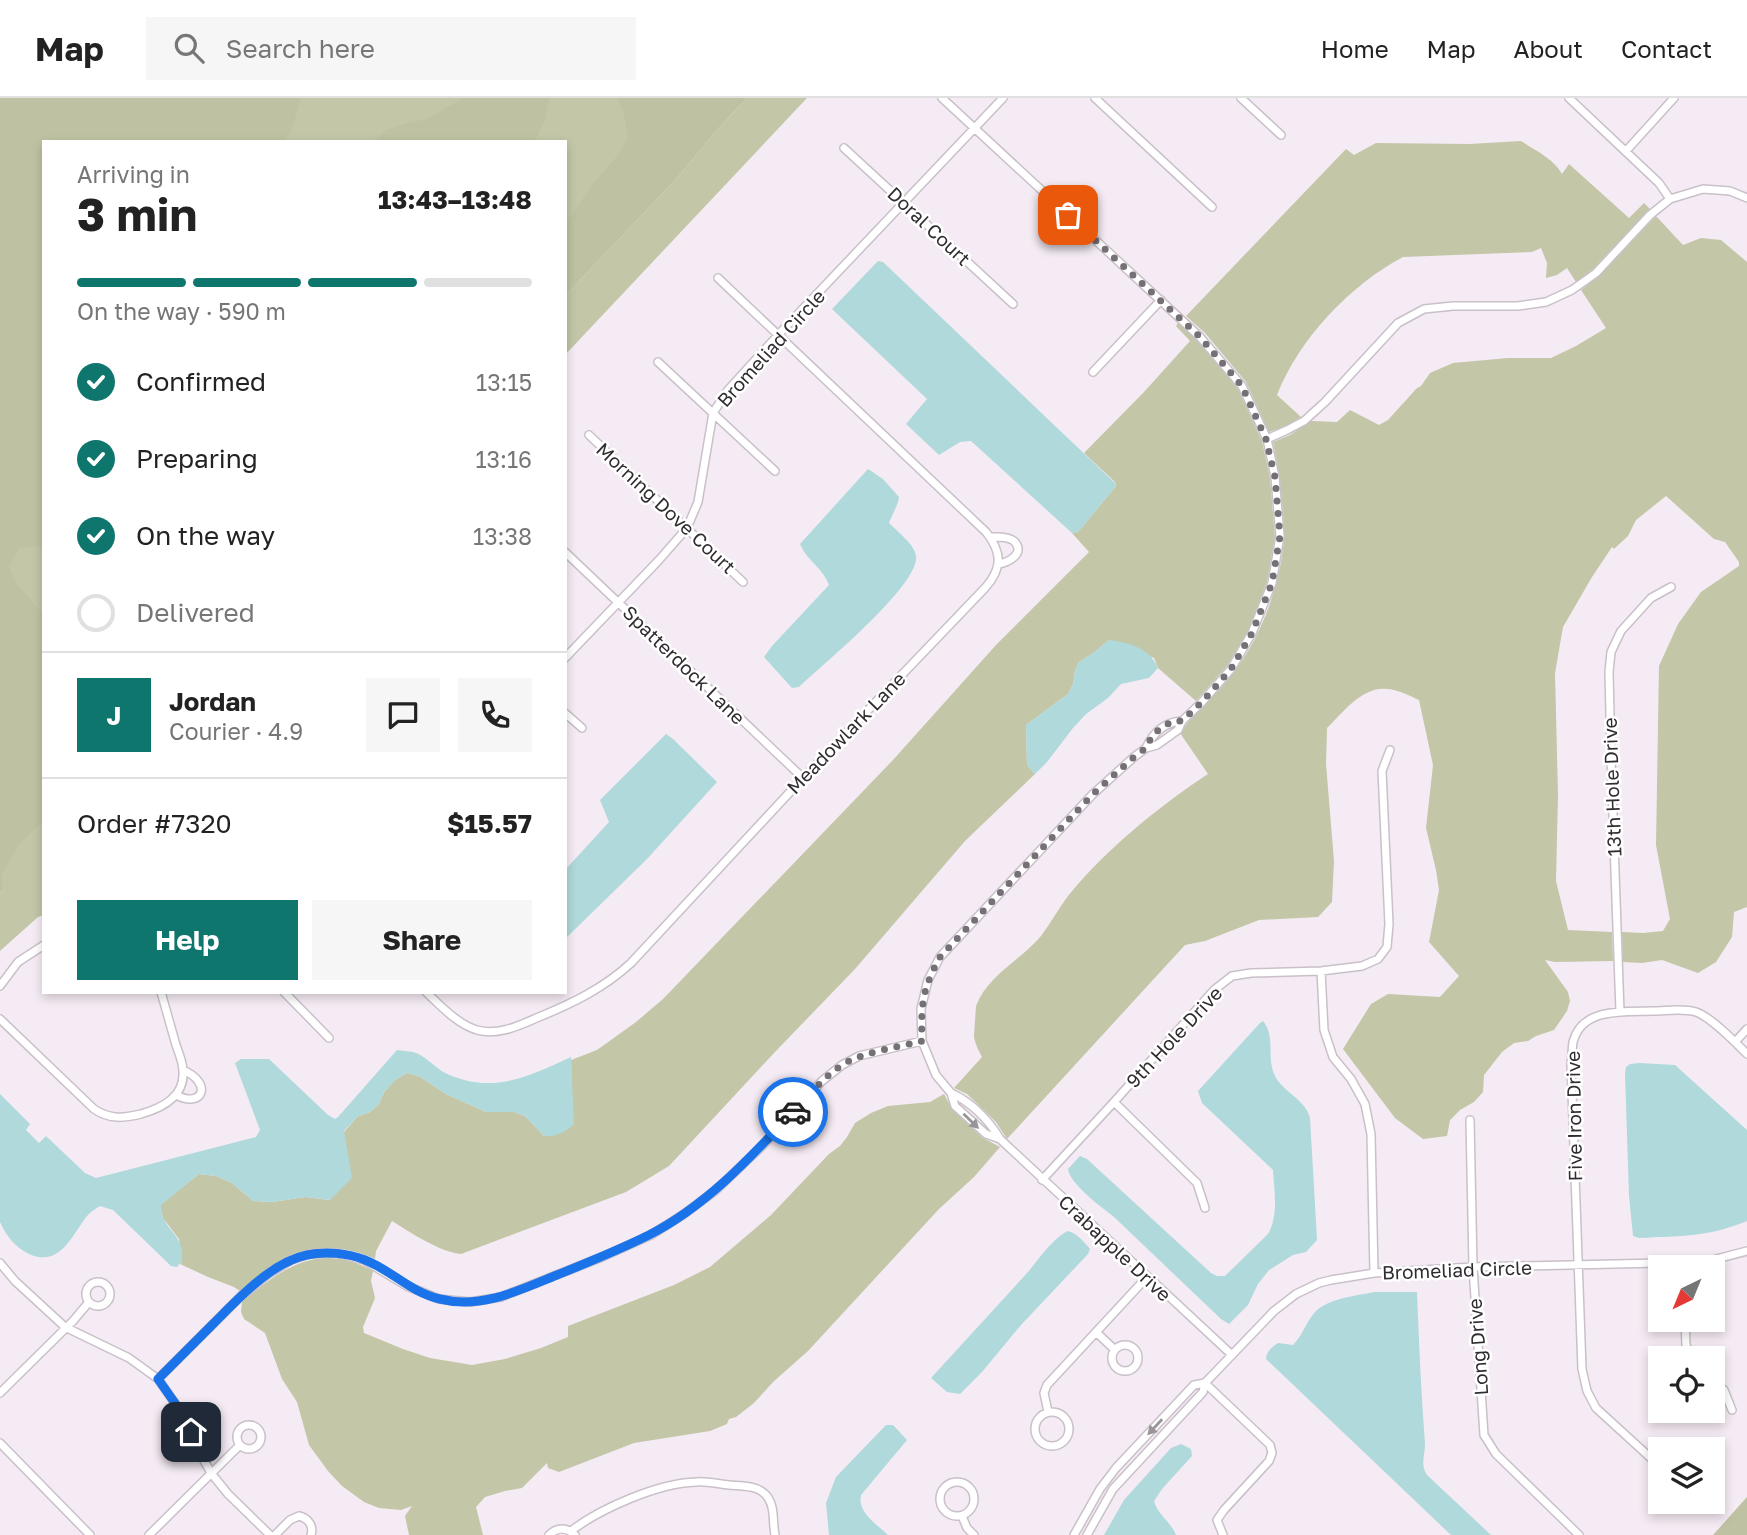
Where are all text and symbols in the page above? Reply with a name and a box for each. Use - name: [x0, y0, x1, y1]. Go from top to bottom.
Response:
- search box: [146, 17, 636, 80]
- text: Map: [35, 29, 104, 68]
- icon: search: [170, 29, 208, 67]
- text: Search here: [226, 33, 375, 64]
- text: Home: [1321, 34, 1389, 63]
- text: Map: [1427, 34, 1476, 63]
- text: About: [1514, 34, 1583, 63]
- text: Contact: [1621, 34, 1712, 63]
- text: Arriving in: [77, 160, 190, 188]
- street label: Doral Court: [883, 182, 975, 270]
- text: 13:43–13:48: [378, 184, 532, 215]
- pin: [1038, 185, 1098, 245]
- text: 3 min: [77, 186, 197, 241]
- icon: bag: [1049, 196, 1087, 234]
- street label: Bromeliad Circle: [712, 284, 829, 411]
- text: On the way · 590 m: [77, 297, 286, 325]
- icon: check: [77, 363, 115, 401]
- text: Confirmed: [136, 366, 266, 397]
- text: 13:15: [476, 368, 532, 396]
- street label: Morning Dove Court: [592, 437, 741, 578]
- icon: check: [77, 440, 115, 478]
- text: Preparing: [136, 443, 258, 474]
- text: 13:16: [475, 445, 532, 473]
- icon: check: [77, 517, 115, 555]
- text: On the way: [136, 520, 275, 551]
- text: 13:38: [473, 522, 532, 550]
- text: Delivered: [136, 597, 255, 628]
- street label: Spatterdock Lane: [618, 600, 750, 729]
- street label: Meadowlark Lane: [782, 667, 910, 798]
- button: chat: [366, 678, 440, 752]
- button: phone: [458, 678, 532, 752]
- text: Jordan: [169, 686, 256, 717]
- text: J: [107, 700, 121, 731]
- text: Courier · 4.9: [169, 717, 303, 745]
- street label: 13th Hole Drive: [1598, 717, 1625, 857]
- text: Order #7320: [77, 808, 232, 839]
- text: $15.57: [447, 808, 532, 839]
- button: Help: [77, 900, 298, 980]
- button: Share: [312, 900, 532, 980]
- street label: 9th Hole Drive: [1121, 981, 1226, 1092]
- street label: Five Iron Drive: [1561, 1051, 1586, 1181]
- courier: [758, 1077, 828, 1147]
- icon: car: [774, 1093, 812, 1131]
- one-way arrow: [962, 1112, 979, 1128]
- street label: Crabapple Drive: [1054, 1190, 1176, 1306]
- street label: Bromeliad Circle: [1382, 1255, 1532, 1284]
- north arrow: [1648, 1255, 1726, 1332]
- map controls: [1648, 1255, 1725, 1514]
- street label: Long Drive: [1463, 1298, 1492, 1396]
- button: locate: [1648, 1346, 1725, 1423]
- pin: [161, 1402, 221, 1462]
- icon: home: [172, 1413, 210, 1451]
- one-way arrow: [1147, 1418, 1163, 1435]
- button: layers: [1648, 1437, 1725, 1514]

